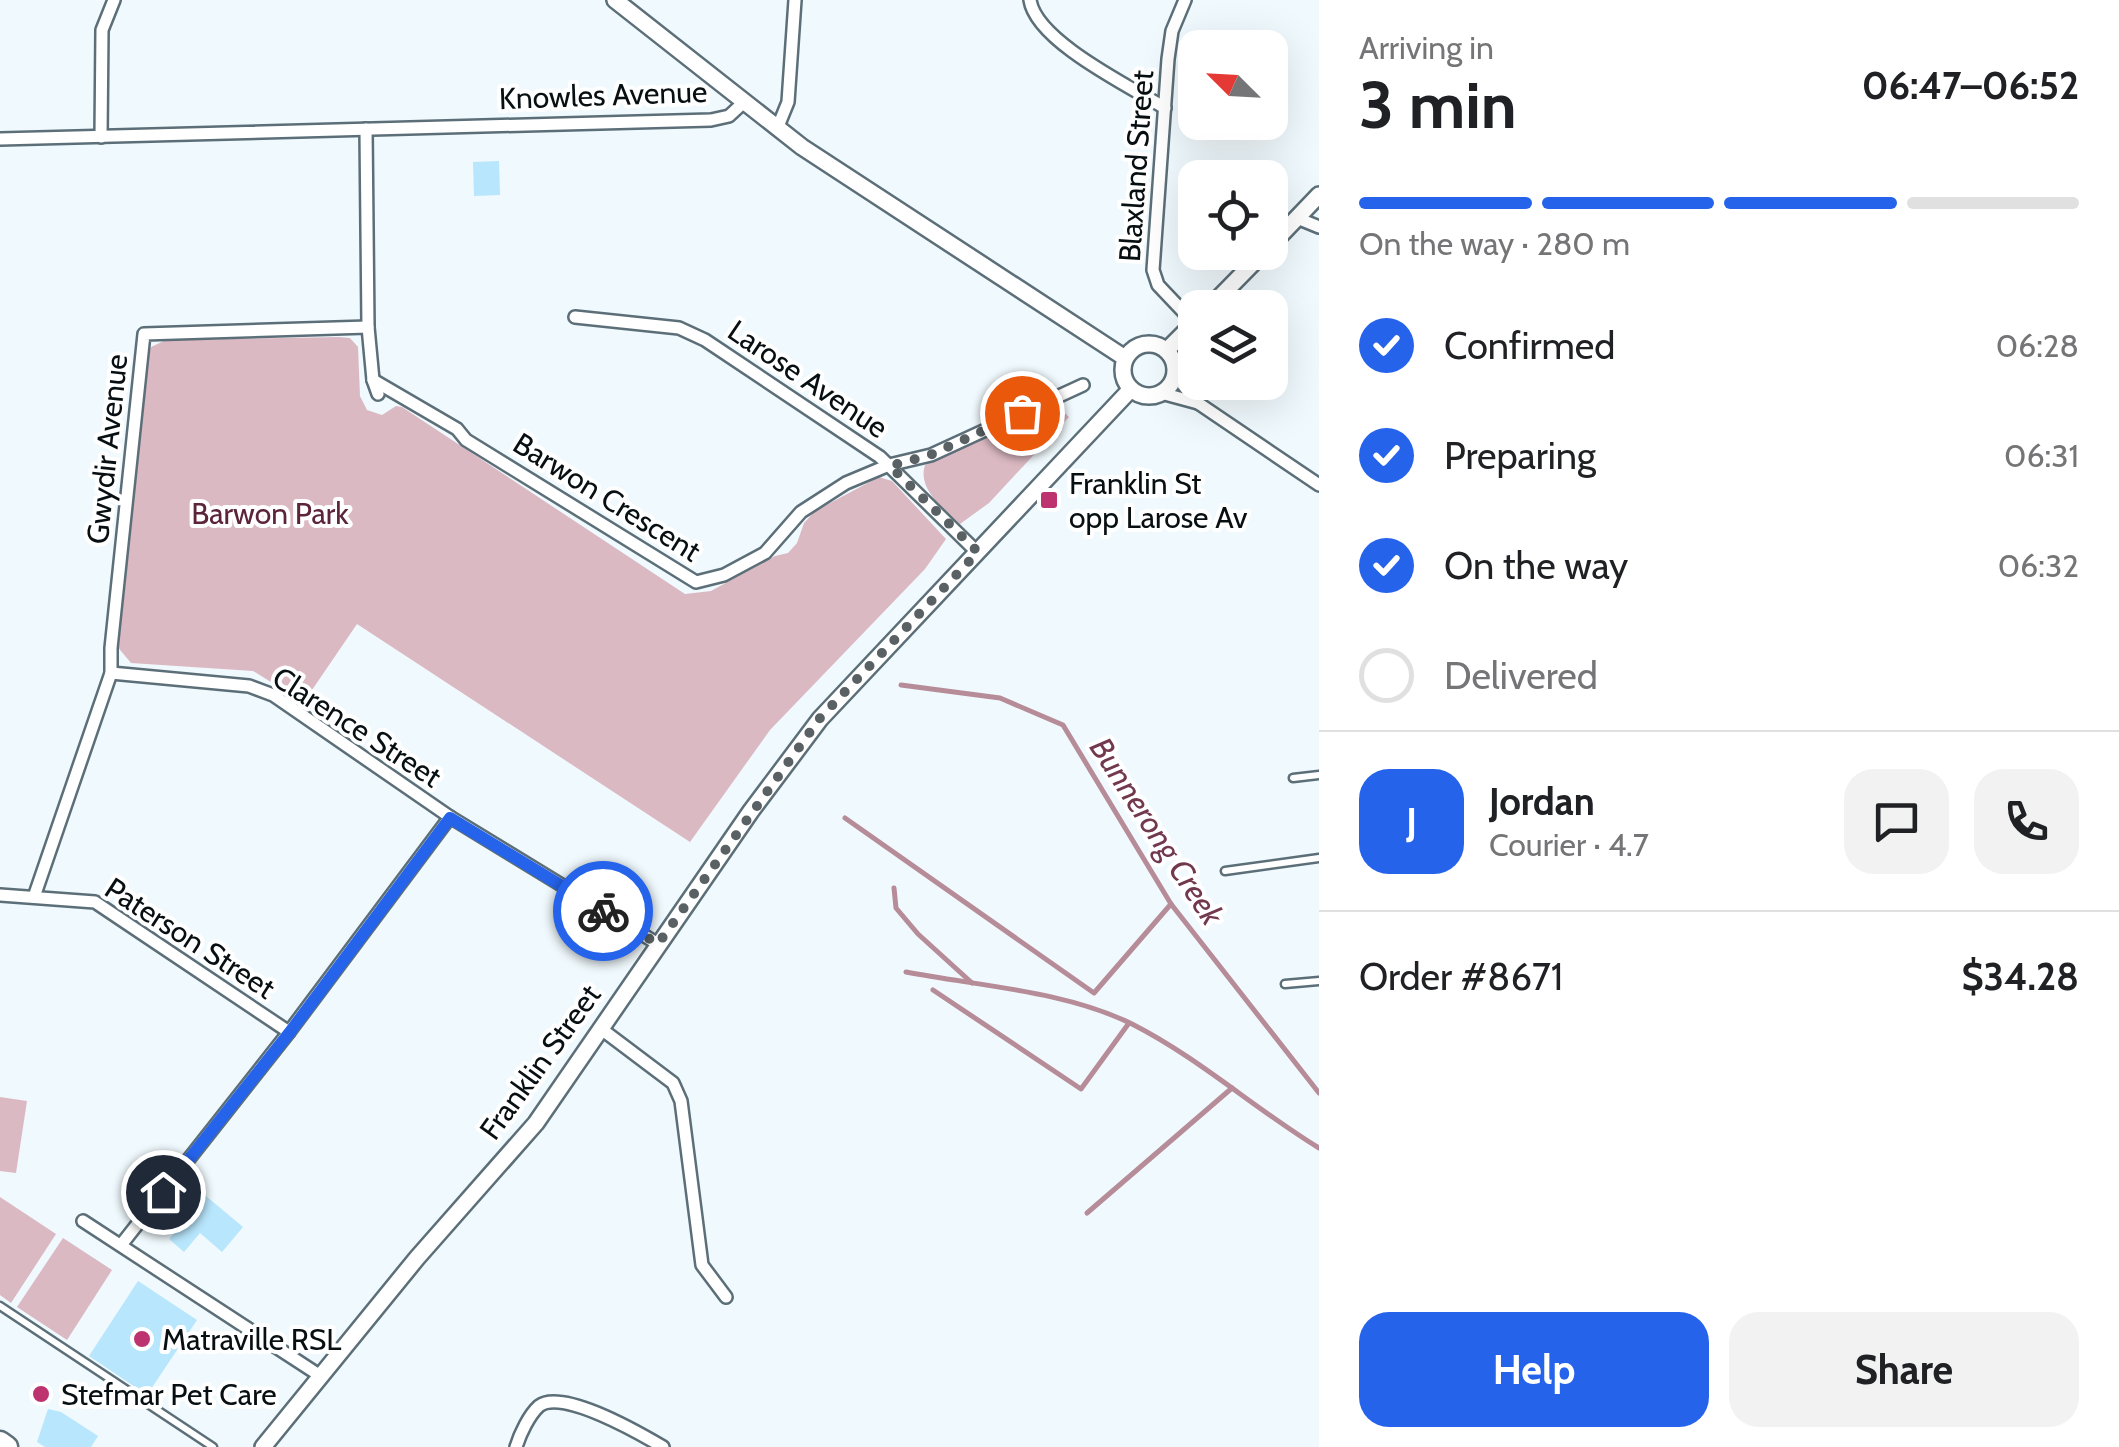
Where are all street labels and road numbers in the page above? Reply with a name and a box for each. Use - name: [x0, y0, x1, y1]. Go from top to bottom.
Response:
- street label: Blaxland Street: [1111, 69, 1161, 263]
- street label: Knowles Avenue: [498, 73, 708, 117]
- street label: Larose Avenue: [721, 312, 895, 446]
- street label: Gwydir Avenue: [79, 352, 135, 546]
- street label: Barwon Crescent: [506, 425, 708, 569]
- street label: Clarence Street: [266, 659, 448, 795]
- street label: Paterson Street: [98, 869, 282, 1007]
- street label: Franklin Street: [471, 977, 609, 1147]

